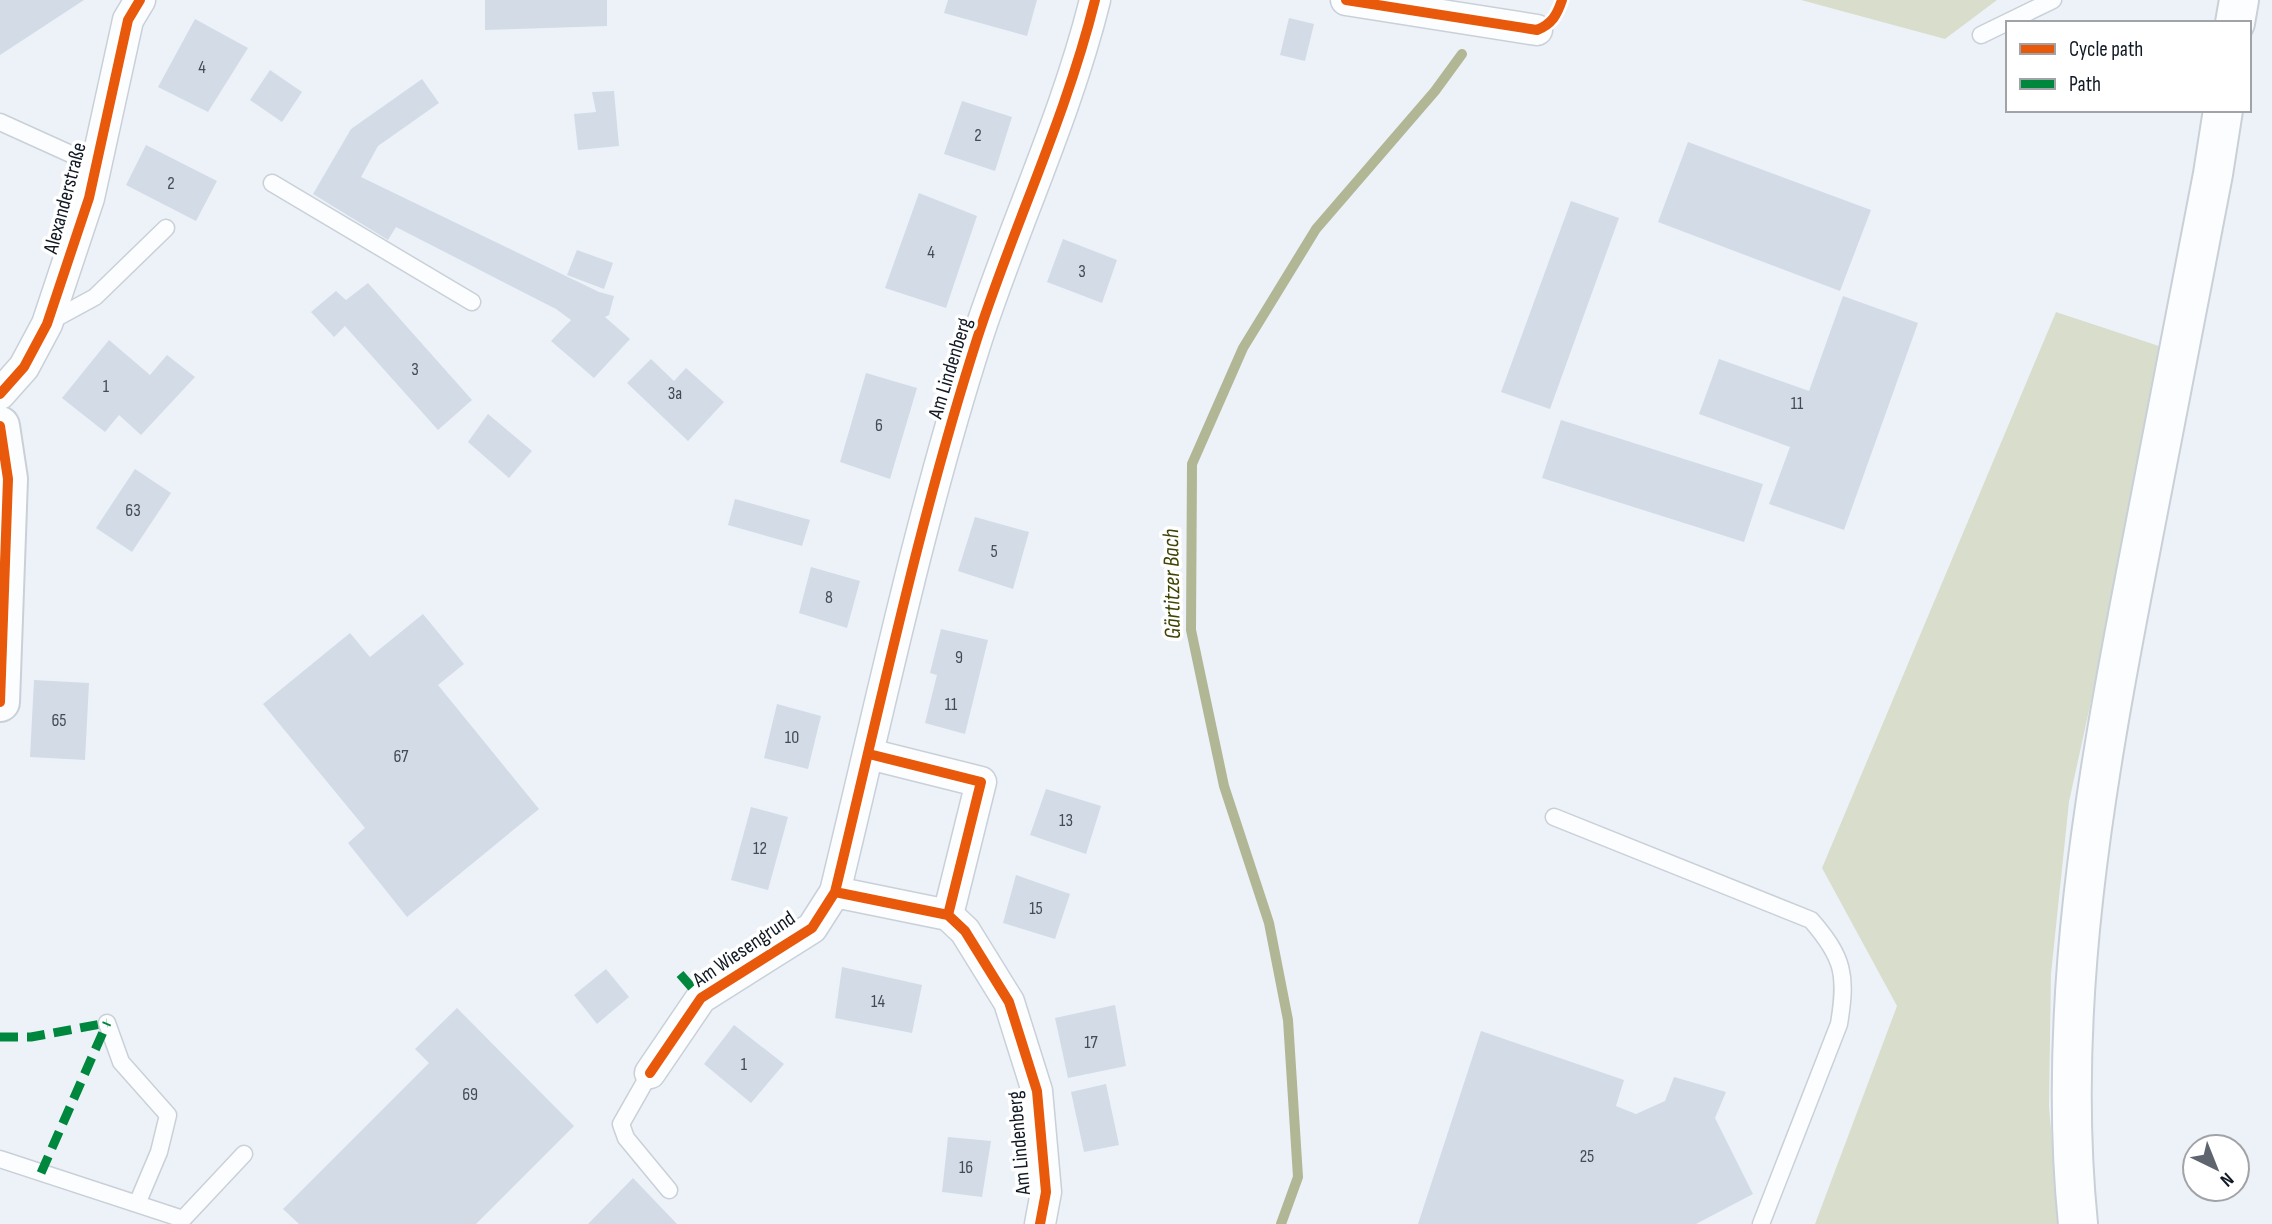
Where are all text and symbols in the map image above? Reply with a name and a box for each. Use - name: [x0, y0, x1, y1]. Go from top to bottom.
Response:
- legend: [2006, 21, 2251, 112]
- text: Cycle path: [2069, 37, 2143, 62]
- house number: 4: [198, 57, 206, 78]
- text: Path: [2069, 72, 2101, 97]
- house number: 2: [974, 125, 982, 146]
- street label: Alexanderstraße: [38, 140, 92, 257]
- house number: 2: [167, 173, 175, 194]
- house number: 4: [927, 242, 935, 263]
- house number: 3: [1078, 261, 1086, 282]
- street label: Am Lindenberg: [923, 315, 977, 422]
- house number: 3: [411, 359, 419, 380]
- house number: 1: [103, 376, 110, 397]
- house number: 3a: [668, 383, 682, 404]
- house number: 11: [1791, 393, 1804, 414]
- house number: 6: [875, 415, 883, 436]
- house number: 63: [125, 500, 141, 521]
- water label: Gärtitzer Bach: [1157, 528, 1187, 639]
- house number: 5: [990, 541, 998, 562]
- house number: 8: [825, 587, 833, 608]
- house number: 9: [955, 647, 963, 668]
- house number: 11: [945, 694, 958, 715]
- house number: 65: [51, 710, 67, 731]
- house number: 10: [785, 727, 799, 748]
- house number: 67: [393, 746, 409, 767]
- house number: 13: [1059, 810, 1073, 831]
- house number: 12: [753, 838, 767, 859]
- house number: 15: [1029, 898, 1043, 919]
- street label: Am Wiesengrund: [687, 906, 800, 993]
- house number: 14: [871, 991, 885, 1012]
- house number: 17: [1084, 1032, 1099, 1053]
- house number: 1: [741, 1054, 748, 1075]
- house number: 69: [462, 1084, 478, 1105]
- street label: Am Lindenberg: [1002, 1090, 1036, 1197]
- north arrow: [2181, 1133, 2251, 1203]
- house number: 25: [1580, 1146, 1594, 1167]
- house number: 16: [959, 1157, 973, 1178]
- text: N: [2215, 1167, 2238, 1191]

